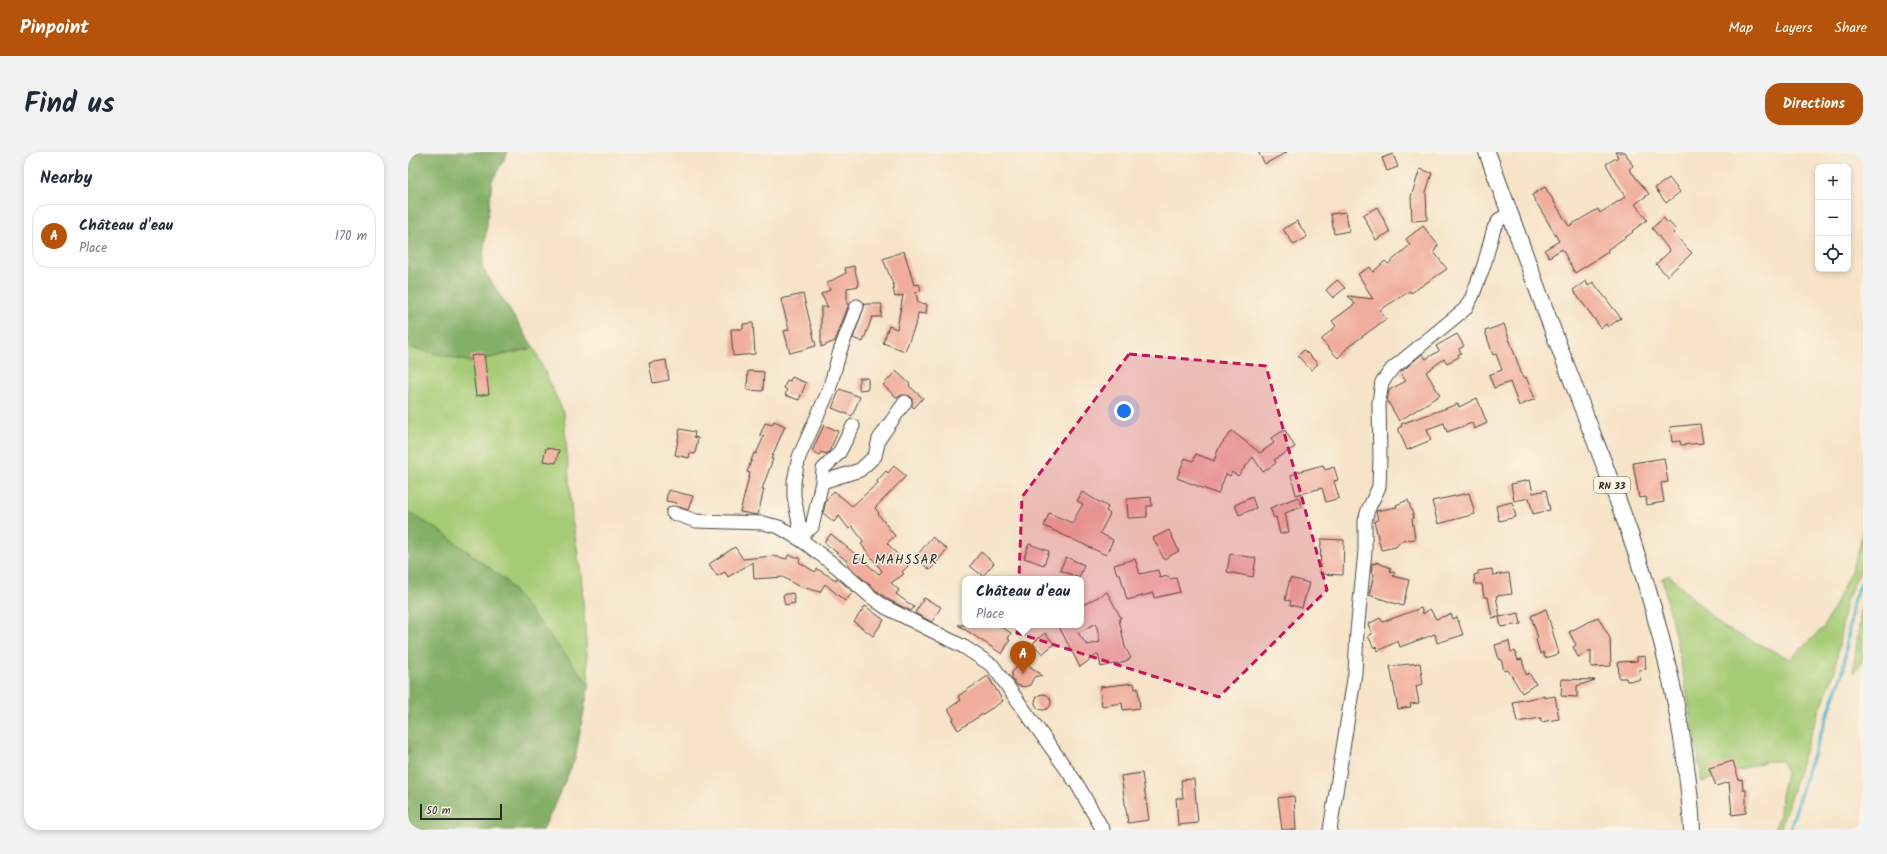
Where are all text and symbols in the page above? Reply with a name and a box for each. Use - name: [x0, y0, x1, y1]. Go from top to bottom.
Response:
- text: Pinpoint: [20, 13, 89, 43]
- text: Map: [1729, 17, 1753, 39]
- text: Layers: [1775, 17, 1813, 39]
- text: Share: [1835, 17, 1867, 39]
- text: Find us: [24, 82, 115, 127]
- button: Directions: [1765, 83, 1863, 125]
- map controls: [1815, 164, 1851, 272]
- button: +: [1815, 164, 1851, 200]
- text: Nearby: [40, 165, 92, 192]
- button: −: [1815, 200, 1851, 236]
- text: Château d'eau: [79, 214, 173, 238]
- text: A: [50, 226, 58, 247]
- text: 170 m: [335, 226, 367, 247]
- button: locate: [1815, 236, 1851, 272]
- text: Place: [79, 238, 107, 259]
- your location: [1114, 401, 1134, 421]
- road number: RN 33: [1594, 477, 1630, 493]
- district label: EL MAHSSAR: [852, 550, 938, 571]
- popup: [962, 576, 1084, 628]
- text: Château d'eau: [976, 580, 1070, 604]
- text: Place: [976, 604, 1004, 625]
- pin: A: [1010, 641, 1036, 674]
- scale bar: [420, 802, 502, 821]
- text: 50 m: [426, 802, 451, 820]

